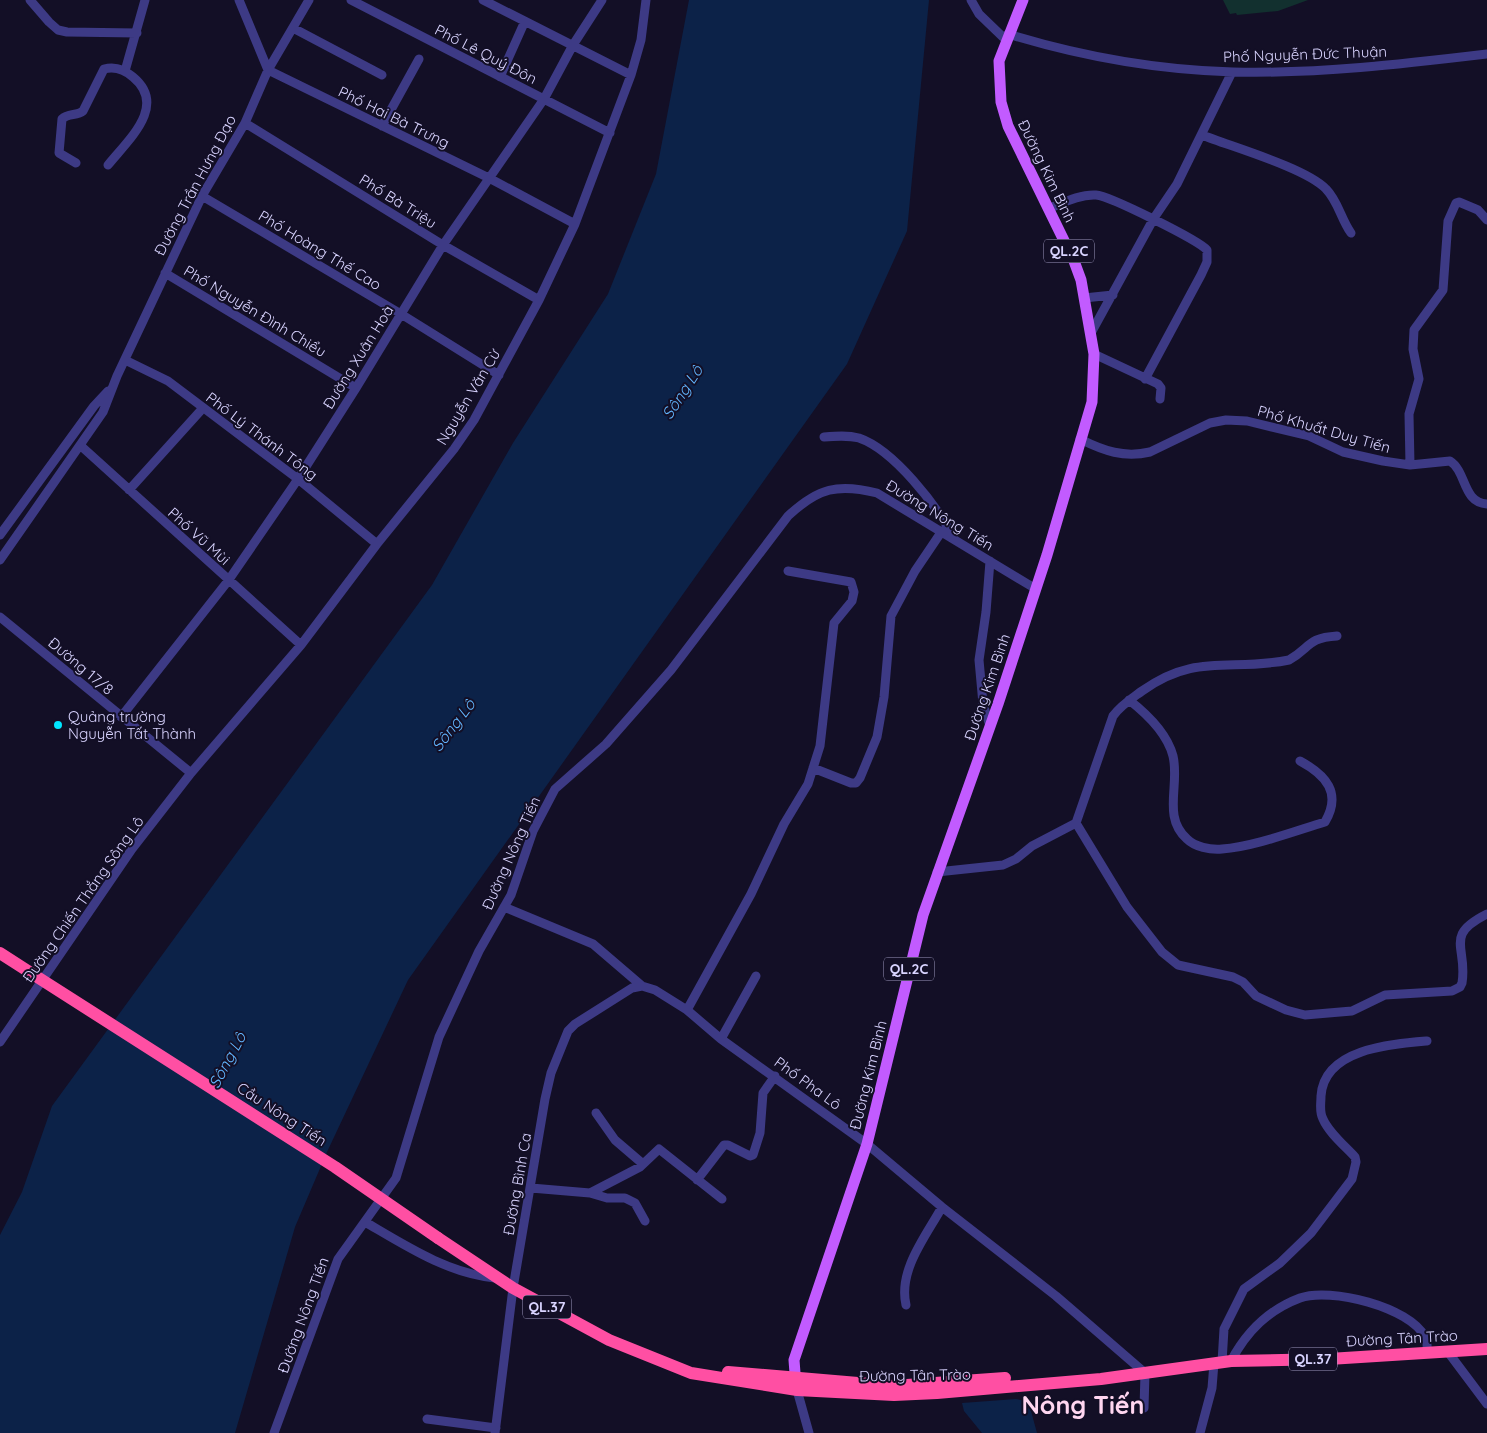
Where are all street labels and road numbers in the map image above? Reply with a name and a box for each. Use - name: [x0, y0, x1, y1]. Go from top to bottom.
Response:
- street label: Phố Lê Quý Đôn: [432, 20, 540, 88]
- street label: Phố Nguyễn Đức Thuận: [1223, 42, 1387, 66]
- street label: Phố Hai Bà Trưng: [335, 82, 453, 152]
- street label: Đường Trần Hưng Đạo: [150, 111, 240, 259]
- street label: Đường Kim Bình: [1014, 117, 1080, 225]
- street label: Phố Bà Triệu: [356, 170, 440, 232]
- street label: Phố Hoàng Thế Cao: [255, 206, 385, 294]
- road number: QL.2C: [1044, 240, 1094, 262]
- street label: Phố Nguyễn Đình Chiểu: [180, 261, 330, 361]
- street label: Đường Xuân Hoà: [318, 302, 398, 412]
- street label: Nguyễn Văn Cừ: [432, 344, 505, 448]
- street label: Phố Lý Thánh Tông: [202, 388, 322, 484]
- street label: Phố Khuất Duy Tiến: [1255, 401, 1393, 457]
- street label: Đường Nông Tiến: [883, 475, 997, 555]
- street label: Phố Vũ Mùi: [164, 503, 234, 569]
- street label: Đường Kim Bình: [960, 631, 1014, 743]
- street label: Đường 17/8: [44, 633, 118, 699]
- street label: Đường Nông Tiến: [478, 793, 544, 913]
- street label: Đường Chiến Thắng Sông Lô: [18, 812, 148, 986]
- road number: QL.2C: [884, 958, 934, 981]
- street label: Đường Kim Bình: [845, 1018, 891, 1132]
- street label: Phố Pha Lô: [771, 1052, 845, 1114]
- street label: Cầu Nông Tiến: [234, 1078, 330, 1150]
- street label: Đường Bình Ca: [499, 1131, 535, 1237]
- street label: Đường Nông Tiến: [273, 1254, 333, 1376]
- road number: QL.37: [523, 1295, 571, 1318]
- street label: Đường Tân Trào: [1346, 1326, 1458, 1350]
- road number: QL.37: [1289, 1348, 1337, 1370]
- street label: Đường Tân Trào: [859, 1365, 971, 1385]

